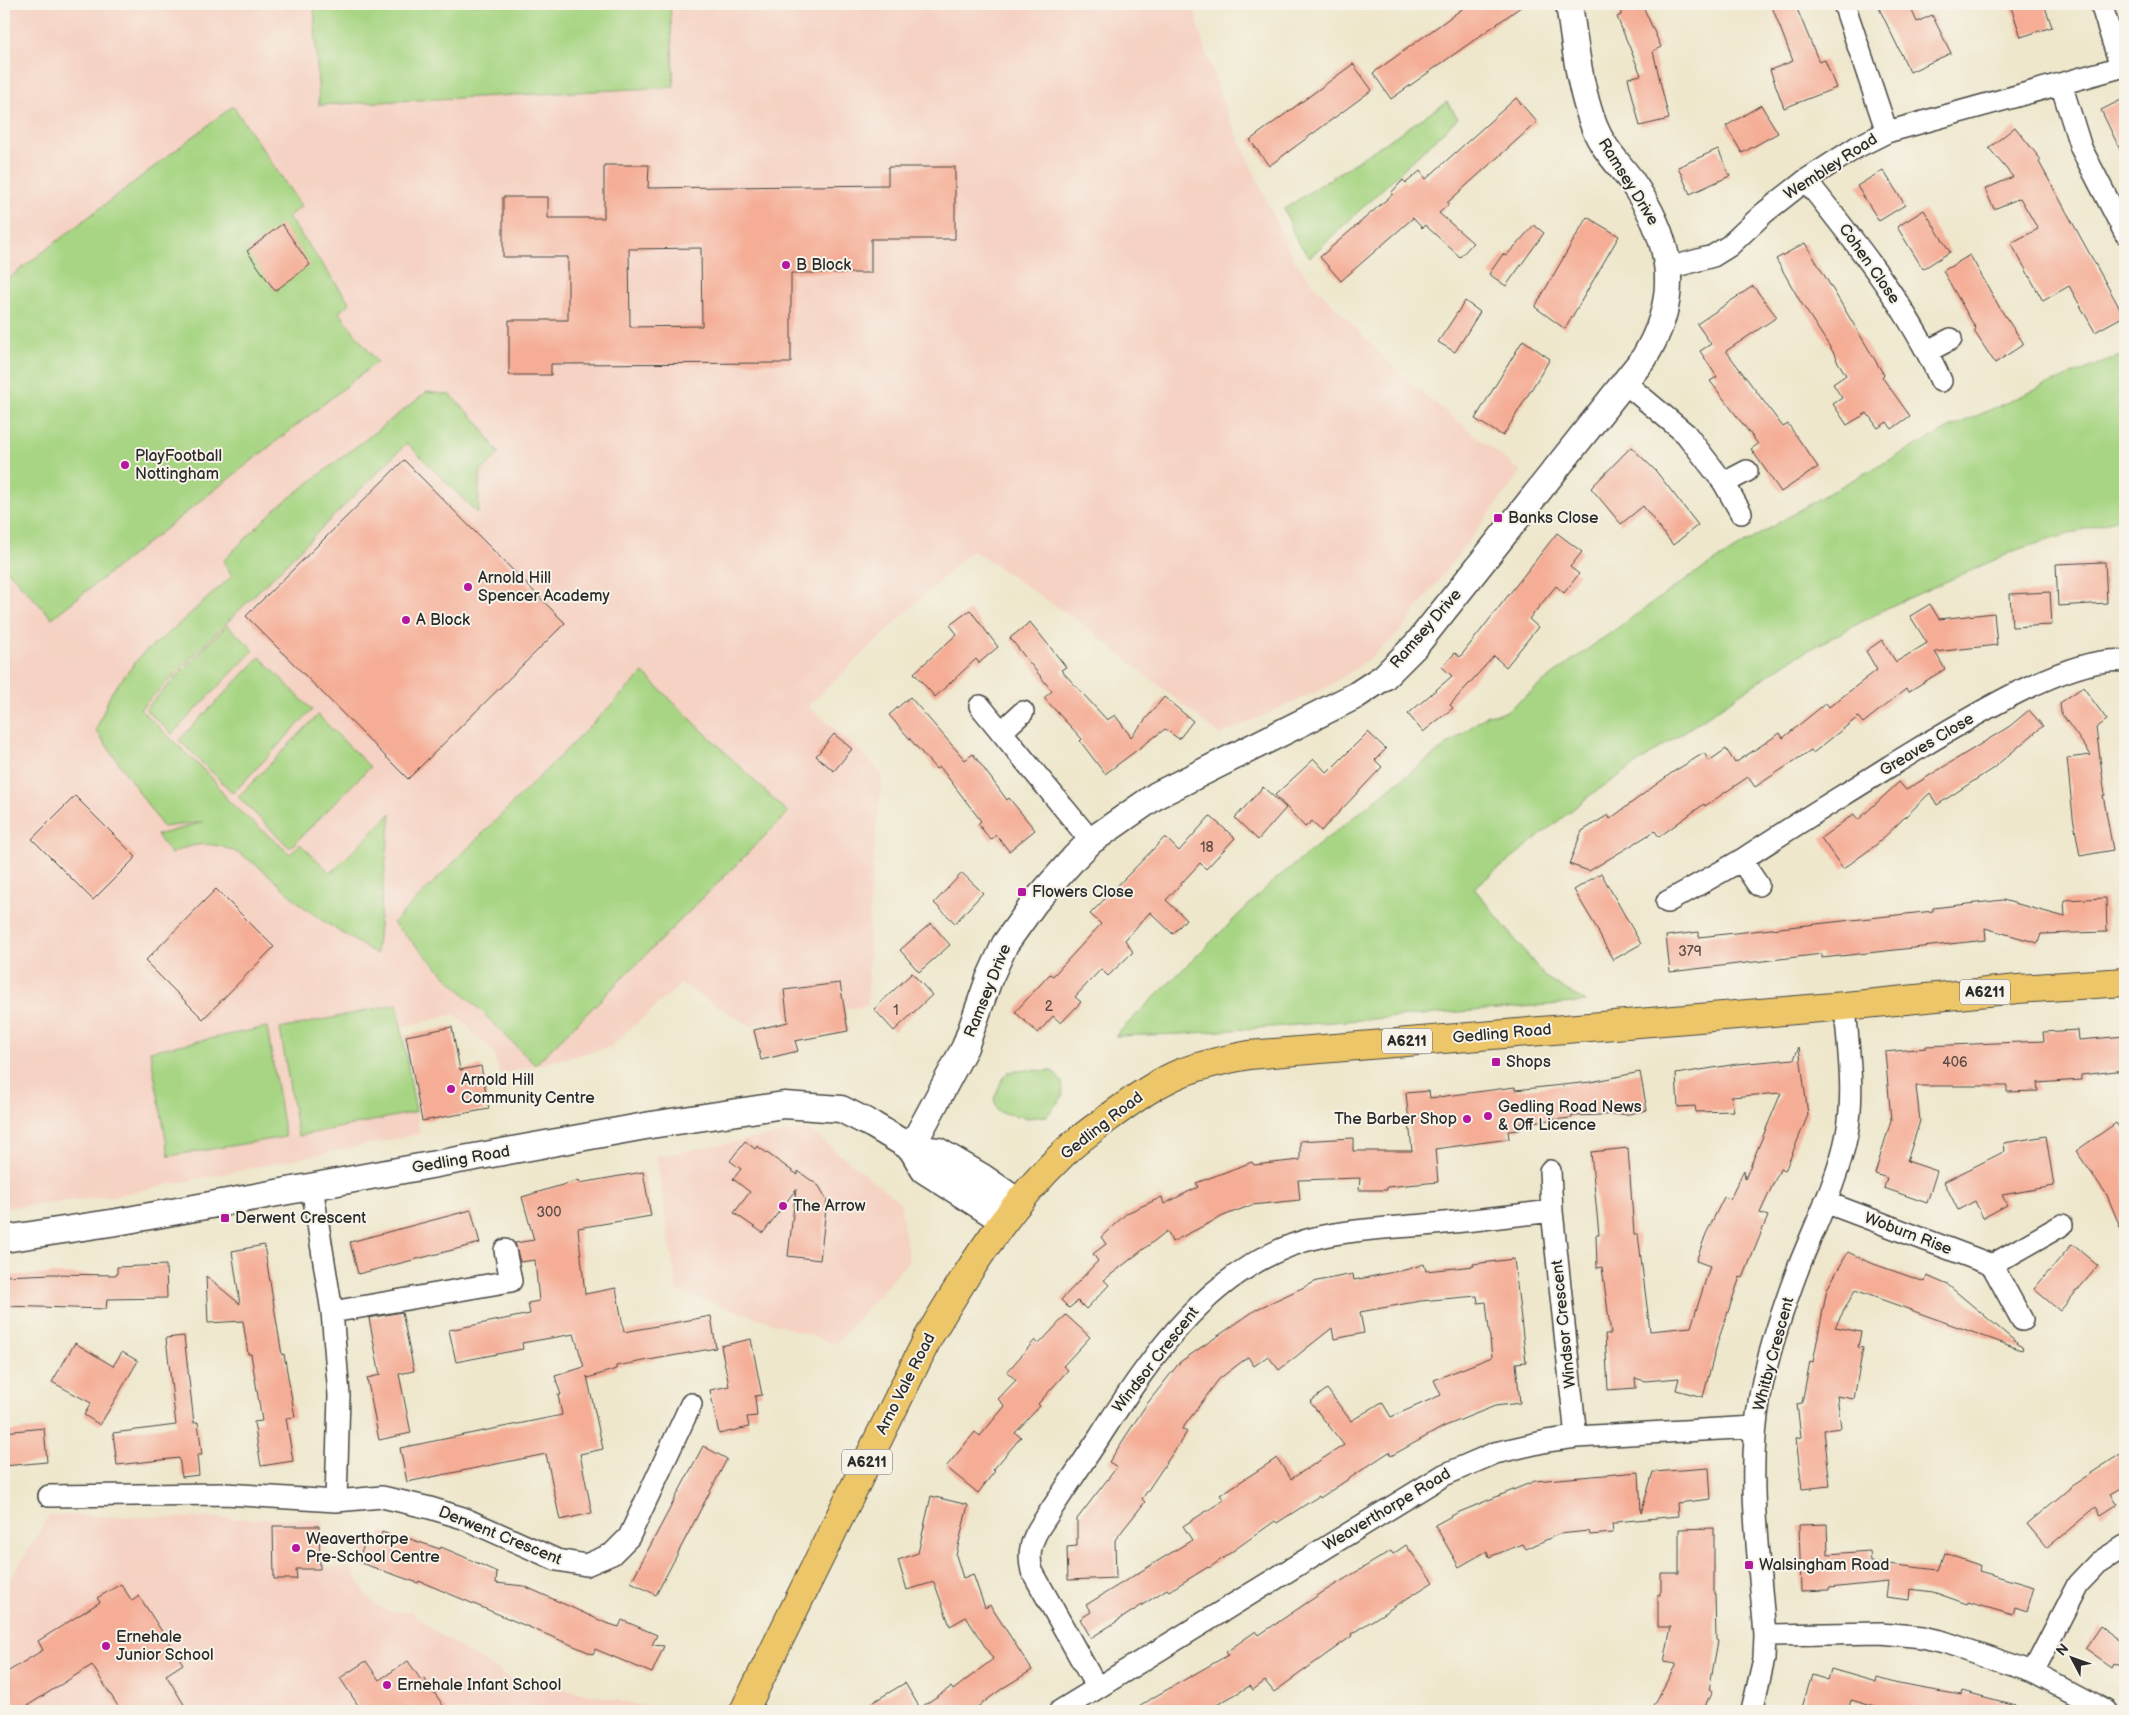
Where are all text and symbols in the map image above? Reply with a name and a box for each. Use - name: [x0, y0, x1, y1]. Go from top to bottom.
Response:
- street label: Wembley Road: [1781, 130, 1881, 204]
- street label: Ramsey Drive: [1594, 135, 1663, 229]
- street label: Cohen Close: [1834, 220, 1904, 308]
- place label: B Block: [796, 256, 851, 275]
- marker: B Block: [780, 259, 792, 271]
- place label: PlayFootball Nottingham: [135, 447, 222, 484]
- marker: PlayFootball Nottingham: [119, 459, 131, 471]
- place label: Banks Close: [1508, 509, 1599, 528]
- marker: Banks Close: [1492, 512, 1504, 524]
- place label: Arnold Hill Spencer Academy: [478, 569, 610, 606]
- marker: Arnold Hill Spencer Academy: [462, 581, 474, 593]
- street label: Ramsey Drive: [1386, 585, 1466, 673]
- place label: A Block: [416, 611, 470, 630]
- marker: A Block: [400, 614, 412, 626]
- street label: Greaves Close: [1876, 709, 1978, 781]
- house number: 18: [1200, 839, 1214, 856]
- place label: Flowers Close: [1032, 883, 1134, 902]
- marker: Flowers Close: [1016, 886, 1028, 898]
- street label: Ramsey Drive: [961, 941, 1016, 1040]
- house number: 379: [1678, 943, 1702, 960]
- road number: A6211: [1960, 980, 2010, 1004]
- house number: 2: [1045, 998, 1054, 1015]
- house number: 1: [893, 1002, 899, 1019]
- street label: Gedling Road: [1452, 1020, 1552, 1048]
- road number: A6211: [1382, 1028, 1432, 1054]
- place label: Shops: [1506, 1053, 1551, 1072]
- house number: 406: [1942, 1054, 1968, 1071]
- marker: Shops: [1490, 1056, 1502, 1068]
- place label: Arnold Hill Community Centre: [461, 1071, 595, 1108]
- marker: Arnold Hill Community Centre: [445, 1083, 457, 1095]
- street label: Gedling Road: [1057, 1088, 1147, 1164]
- place label: Gedling Road News & Off Licence: [1498, 1098, 1642, 1135]
- place label: The Barber Shop: [1334, 1110, 1457, 1129]
- marker: Gedling Road News & Off Licence: [1482, 1110, 1494, 1122]
- marker: The Barber Shop: [1461, 1113, 1473, 1125]
- street label: Gedling Road: [410, 1142, 512, 1178]
- place label: The Arrow: [793, 1197, 866, 1216]
- marker: The Arrow: [777, 1200, 789, 1212]
- house number: 300: [536, 1204, 562, 1221]
- place label: Derwent Crescent: [235, 1209, 366, 1228]
- street label: Woburn Rise: [1862, 1209, 1955, 1260]
- marker: Derwent Crescent: [219, 1212, 231, 1224]
- street label: Windsor Crescent: [1548, 1259, 1580, 1389]
- street label: Whitby Crescent: [1750, 1295, 1798, 1413]
- street label: Windsor Crescent: [1109, 1303, 1203, 1417]
- street label: Arno Vale Road: [872, 1330, 940, 1438]
- road number: A6211: [842, 1450, 892, 1474]
- street label: Weaverthorpe Road: [1320, 1464, 1454, 1556]
- street label: Derwent Crescent: [436, 1503, 564, 1569]
- place label: Weaverthorpe Pre-School Centre: [306, 1530, 440, 1567]
- marker: Weaverthorpe Pre-School Centre: [290, 1542, 302, 1554]
- place label: Walsingham Road: [1759, 1556, 1889, 1575]
- marker: Walsingham Road: [1743, 1559, 1755, 1571]
- place label: Ernehale Junior School: [116, 1628, 214, 1665]
- north arrow: [2046, 1632, 2096, 1682]
- marker: Ernehale Junior School: [100, 1640, 112, 1652]
- text: N: [2053, 1640, 2072, 1659]
- place label: Ernehale Infant School: [397, 1676, 561, 1695]
- marker: Ernehale Infant School: [381, 1679, 393, 1691]

